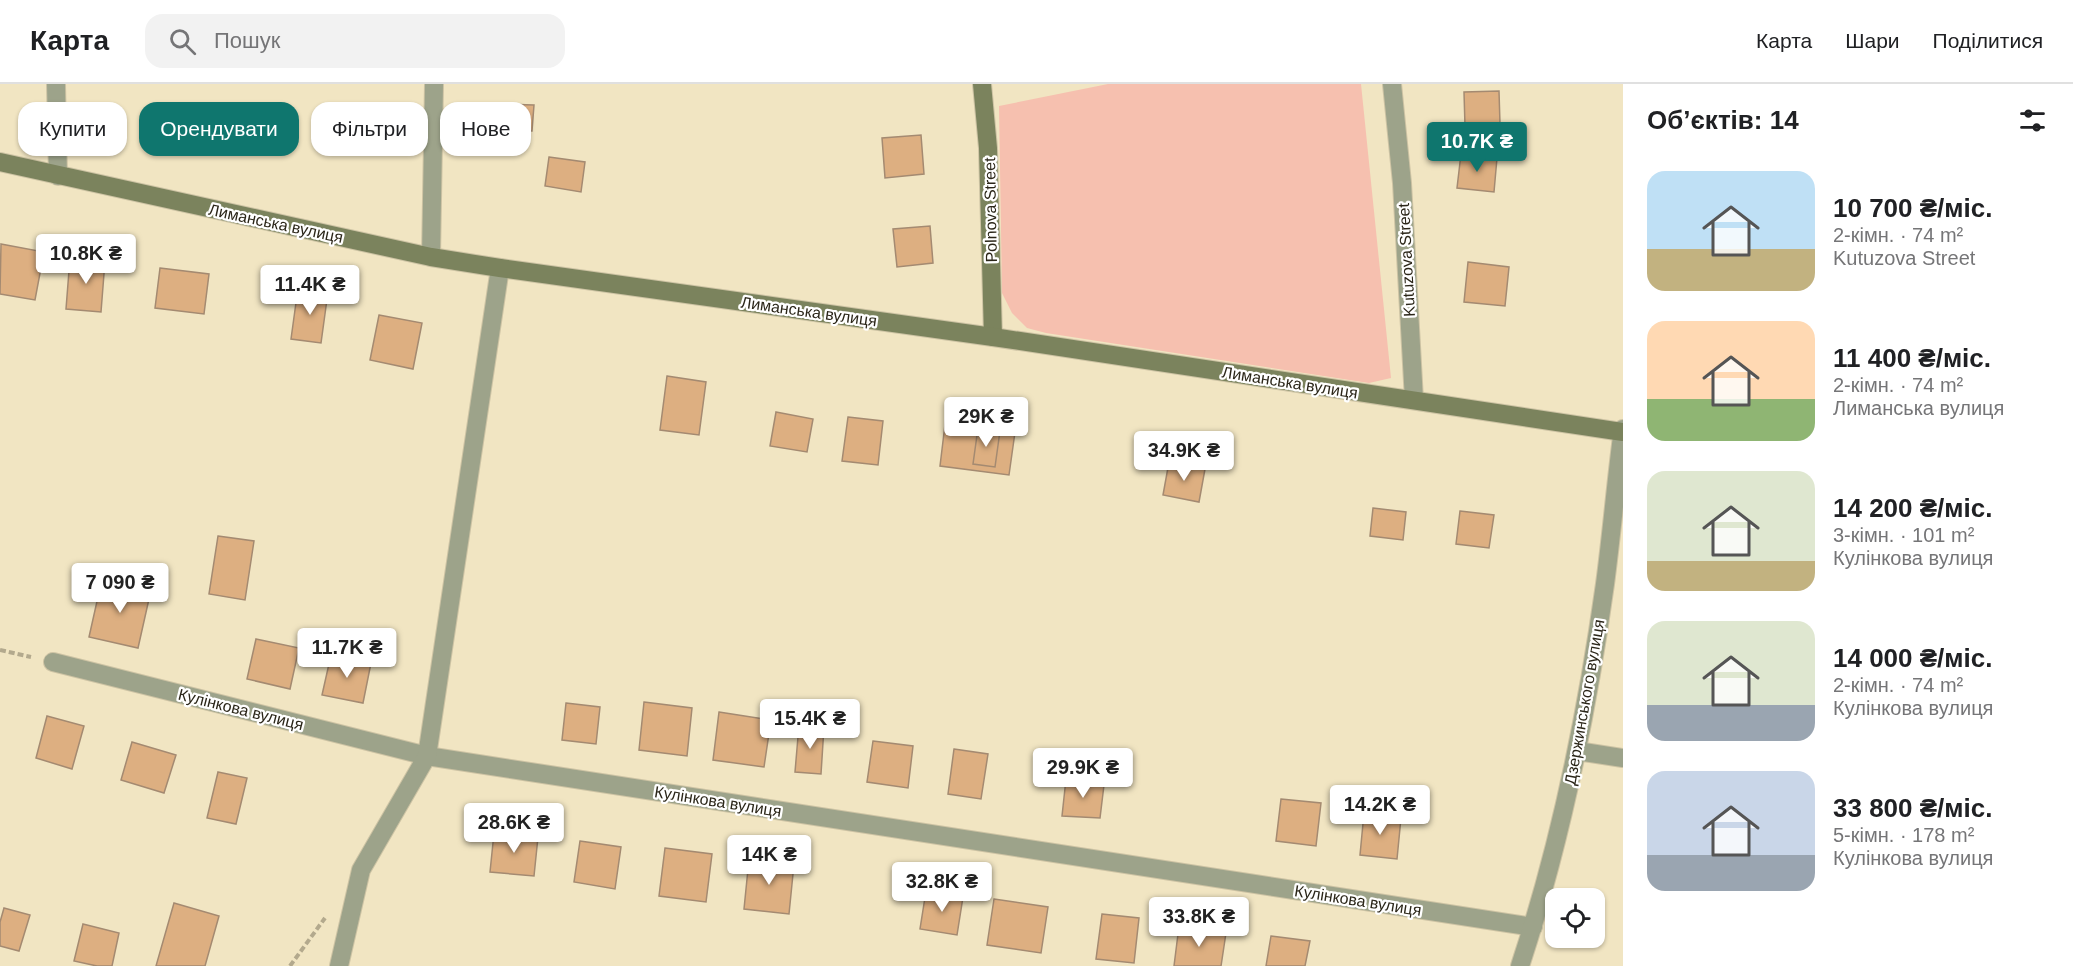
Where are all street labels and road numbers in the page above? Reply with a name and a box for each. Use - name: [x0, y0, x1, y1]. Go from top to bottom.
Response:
- street label: Polnova Street: [981, 157, 1000, 263]
- street label: Лиманська вулиця: [207, 201, 345, 246]
- street label: Kutuzova Street: [1395, 202, 1418, 317]
- street label: Лиманська вулиця: [740, 294, 878, 329]
- street label: Лиманська вулиця: [1221, 363, 1359, 402]
- street label: Дзержинського вулиця: [1562, 618, 1607, 786]
- street label: Кулінкова вулиця: [177, 686, 305, 733]
- street label: Кулінкова вулиця: [653, 783, 783, 820]
- street label: Кулінкова вулиця: [1293, 882, 1423, 919]

